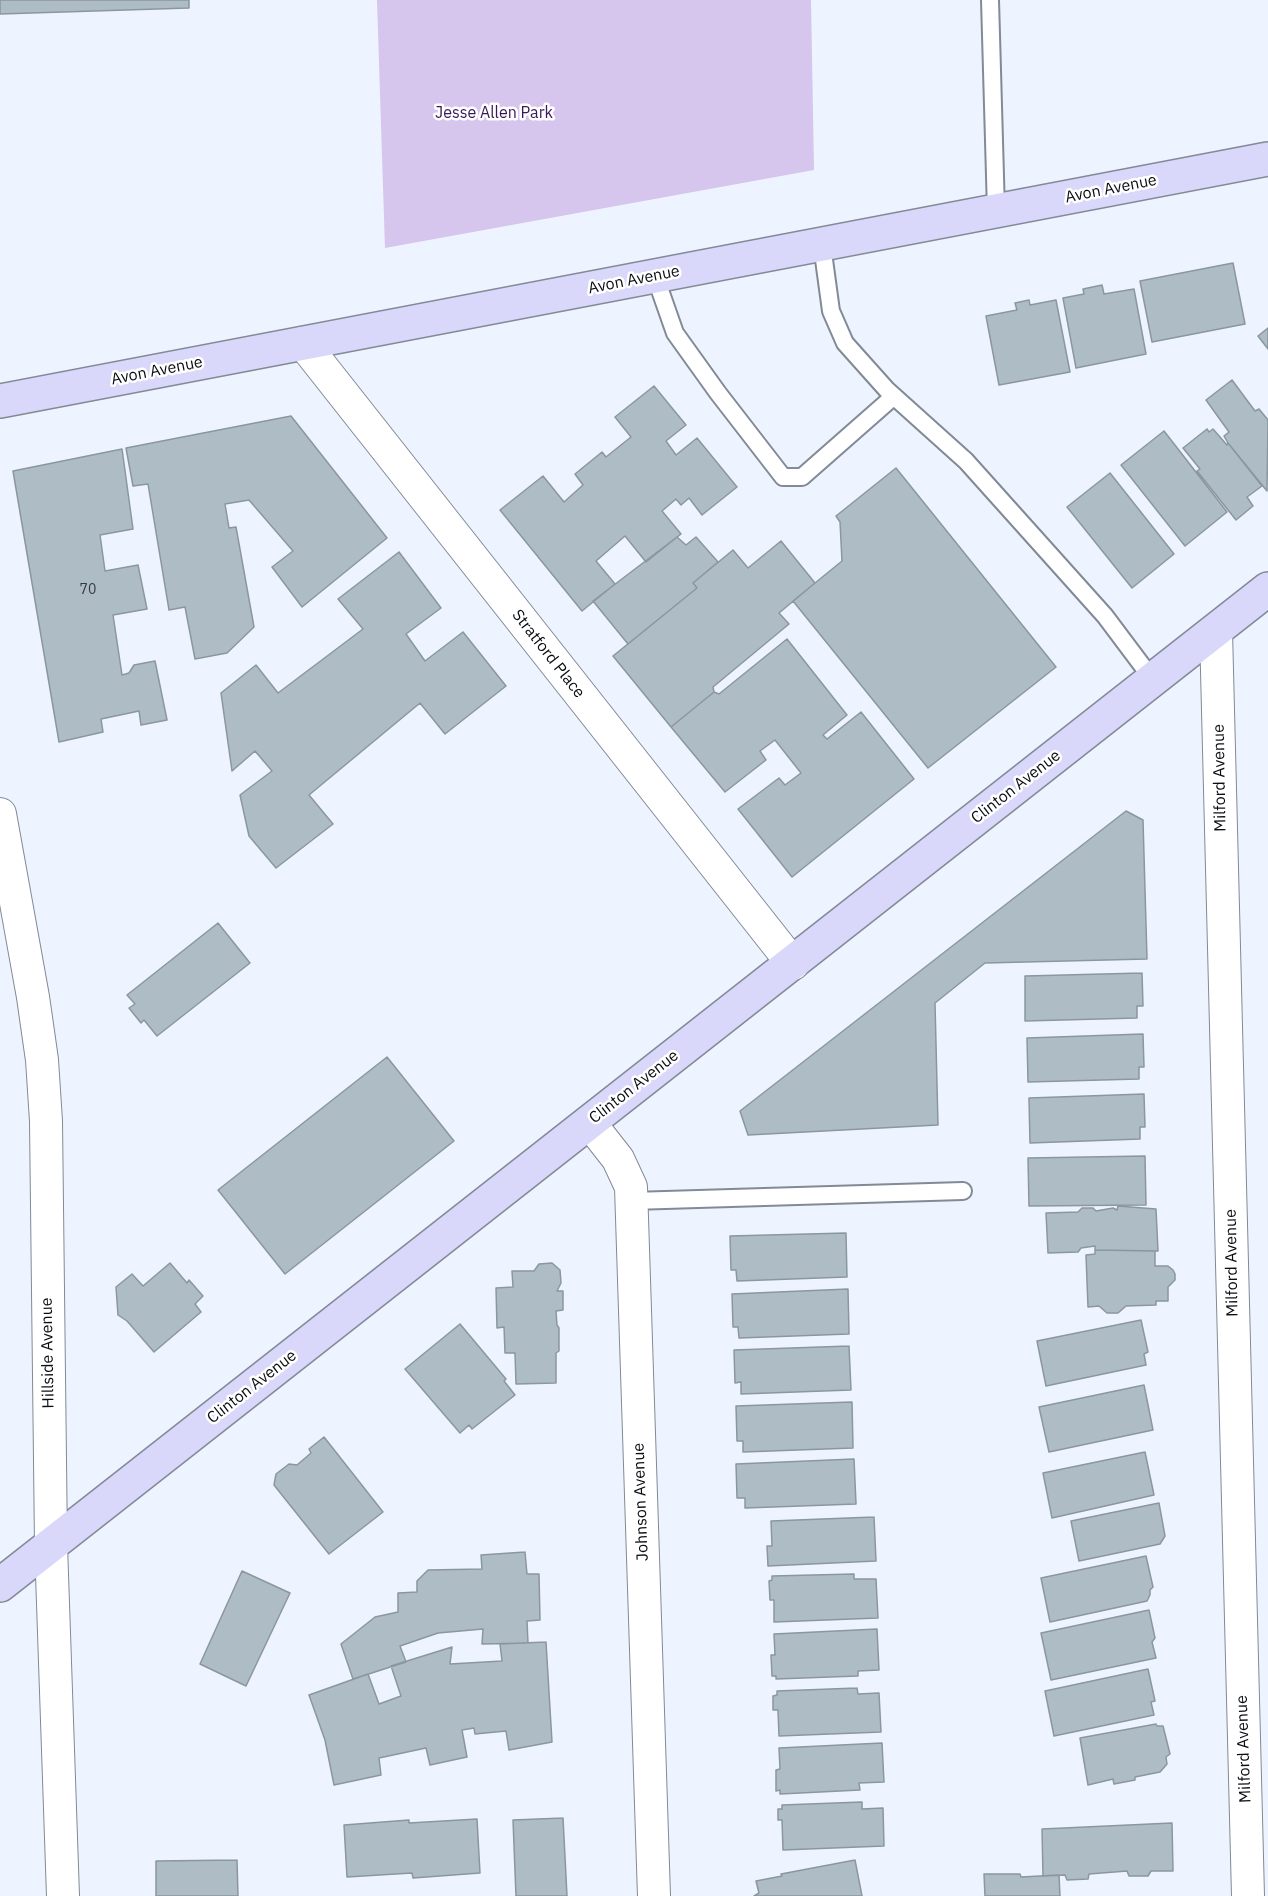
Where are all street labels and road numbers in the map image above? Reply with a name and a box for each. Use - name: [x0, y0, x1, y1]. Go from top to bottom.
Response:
- street label: Avon Avenue: [1064, 171, 1158, 207]
- street label: Avon Avenue: [587, 262, 681, 298]
- street label: Avon Avenue: [110, 353, 204, 389]
- street label: Stratford Place: [508, 606, 588, 702]
- street label: Milford Avenue: [1209, 724, 1231, 832]
- street label: Clinton Avenue: [967, 746, 1065, 828]
- street label: Clinton Avenue: [585, 1046, 683, 1128]
- street label: Milford Avenue: [1221, 1209, 1243, 1317]
- street label: Hillside Avenue: [37, 1297, 59, 1409]
- street label: Clinton Avenue: [203, 1346, 301, 1428]
- street label: Johnson Avenue: [629, 1443, 653, 1561]
- street label: Milford Avenue: [1233, 1695, 1255, 1803]

